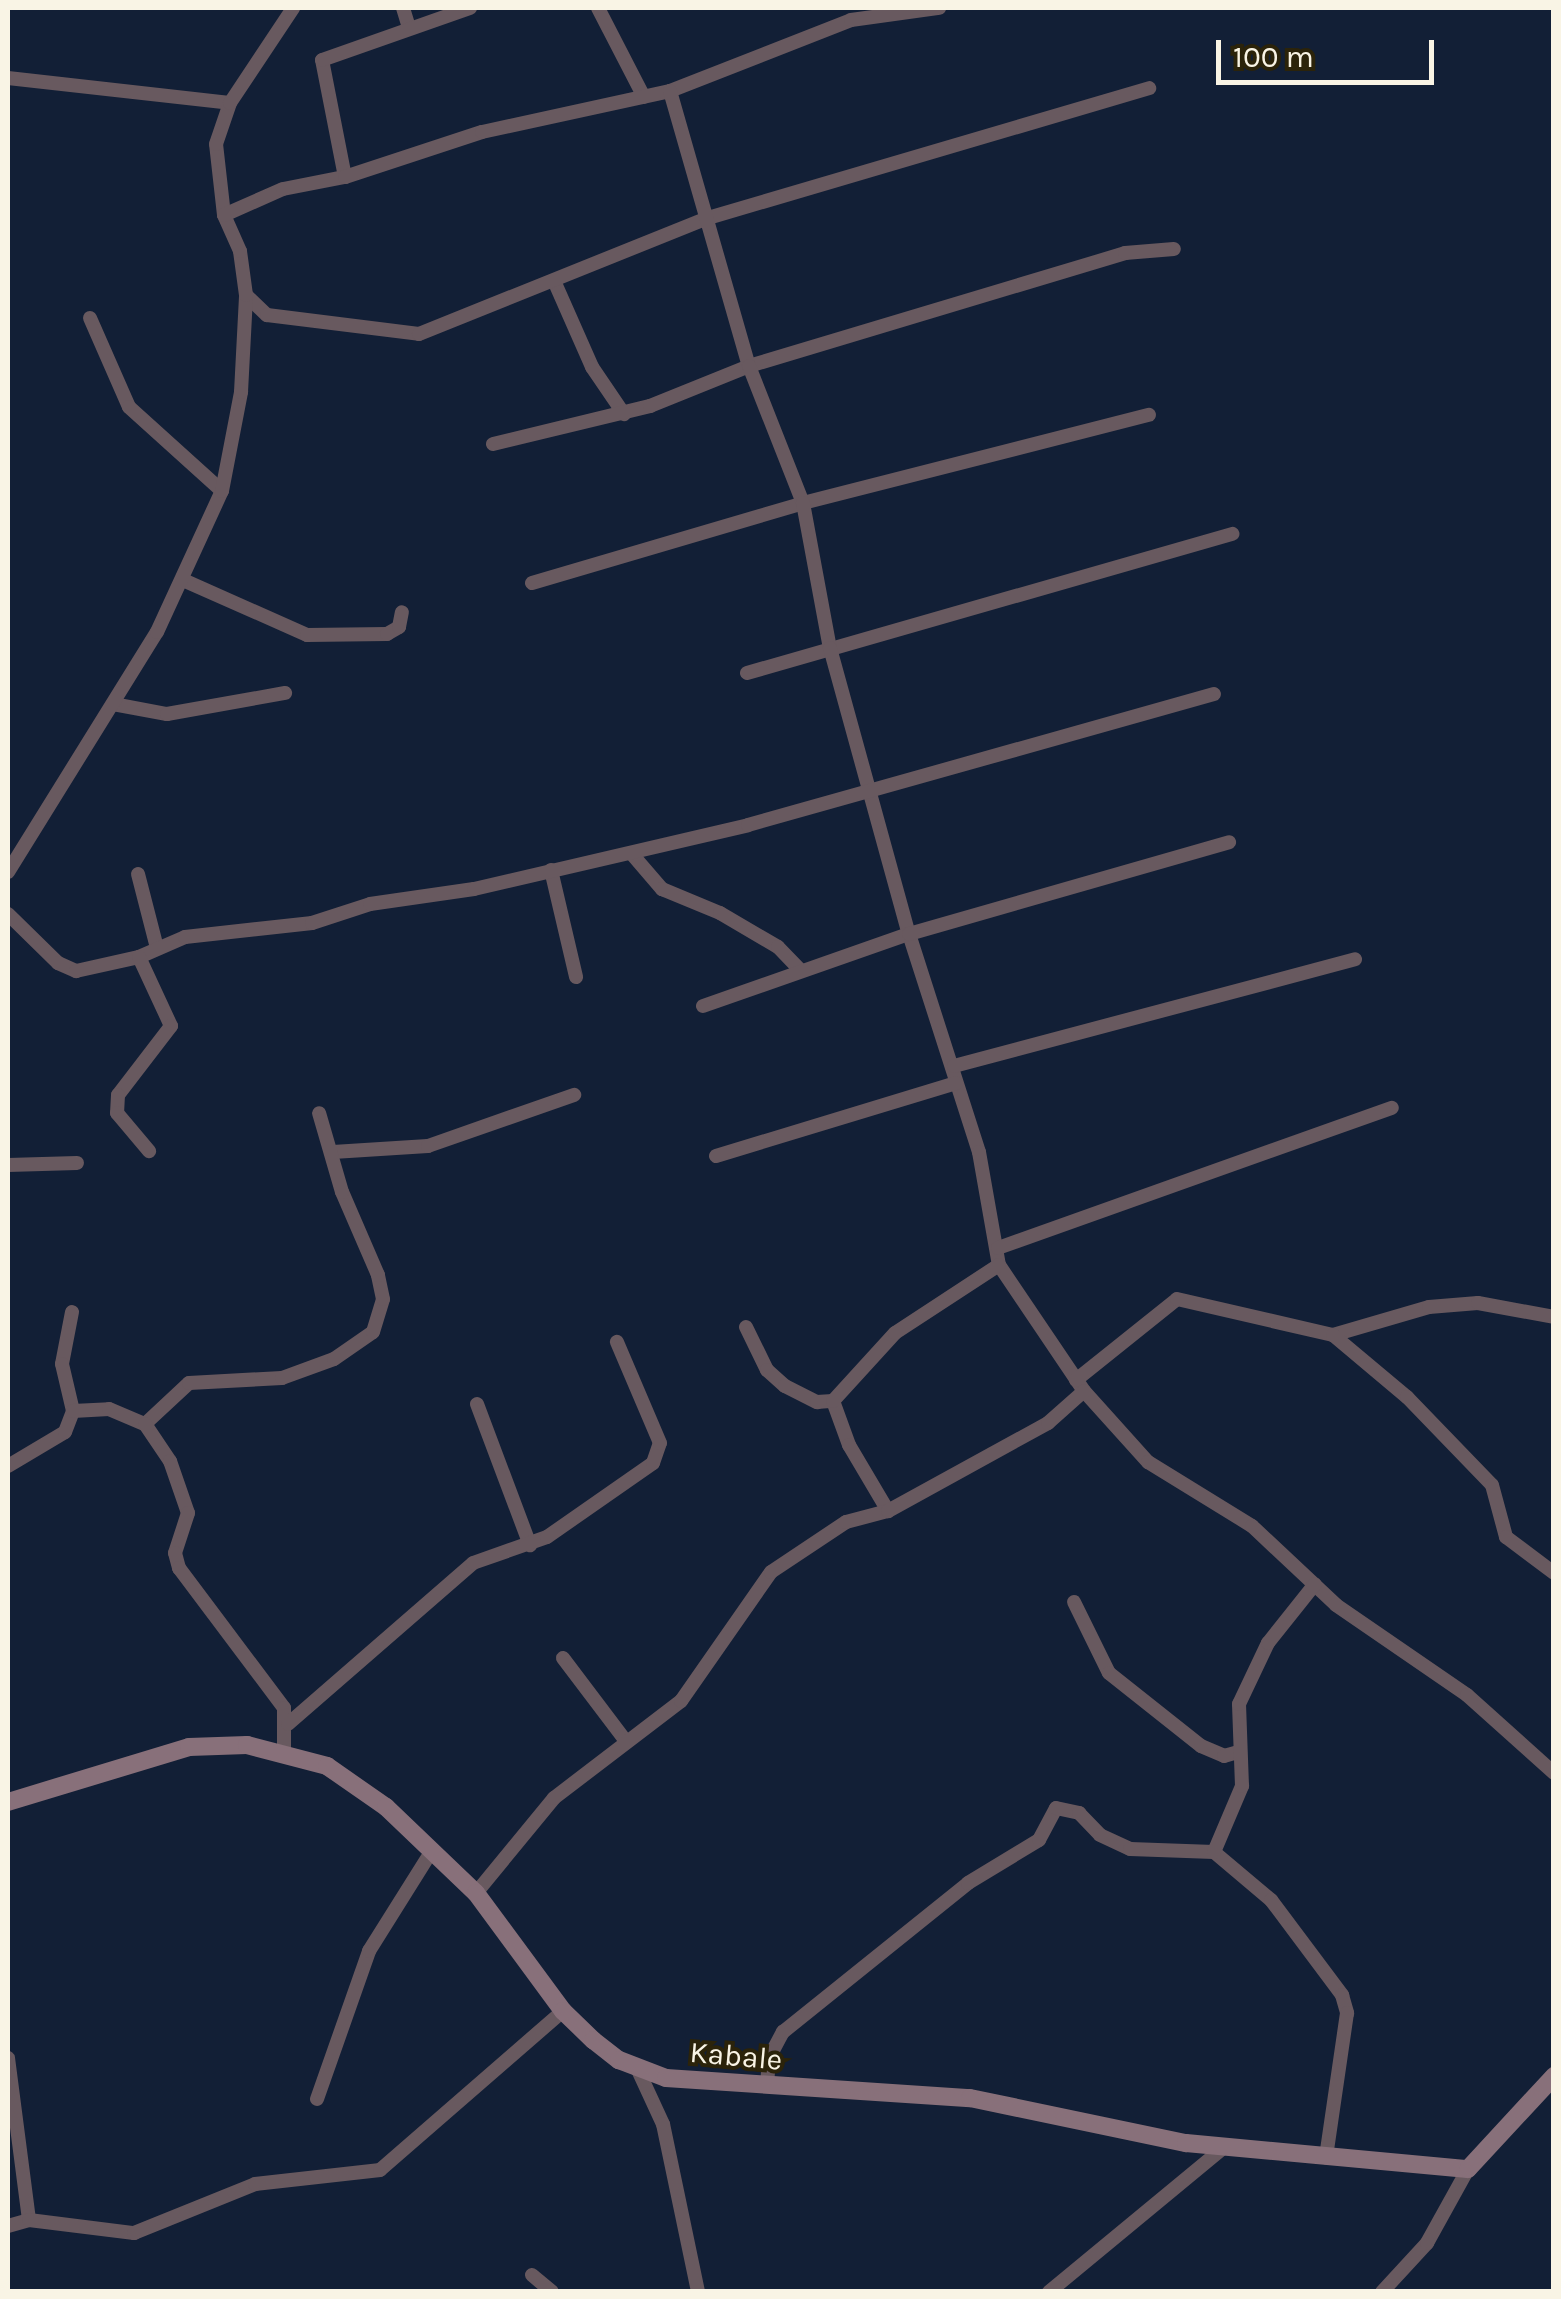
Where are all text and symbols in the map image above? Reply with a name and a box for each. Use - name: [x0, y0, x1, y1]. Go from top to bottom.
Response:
- scale bar: [1221, 20, 1438, 82]
- text: 100 m: [1233, 39, 1314, 75]
- street label: Kabale: [688, 2034, 784, 2078]

